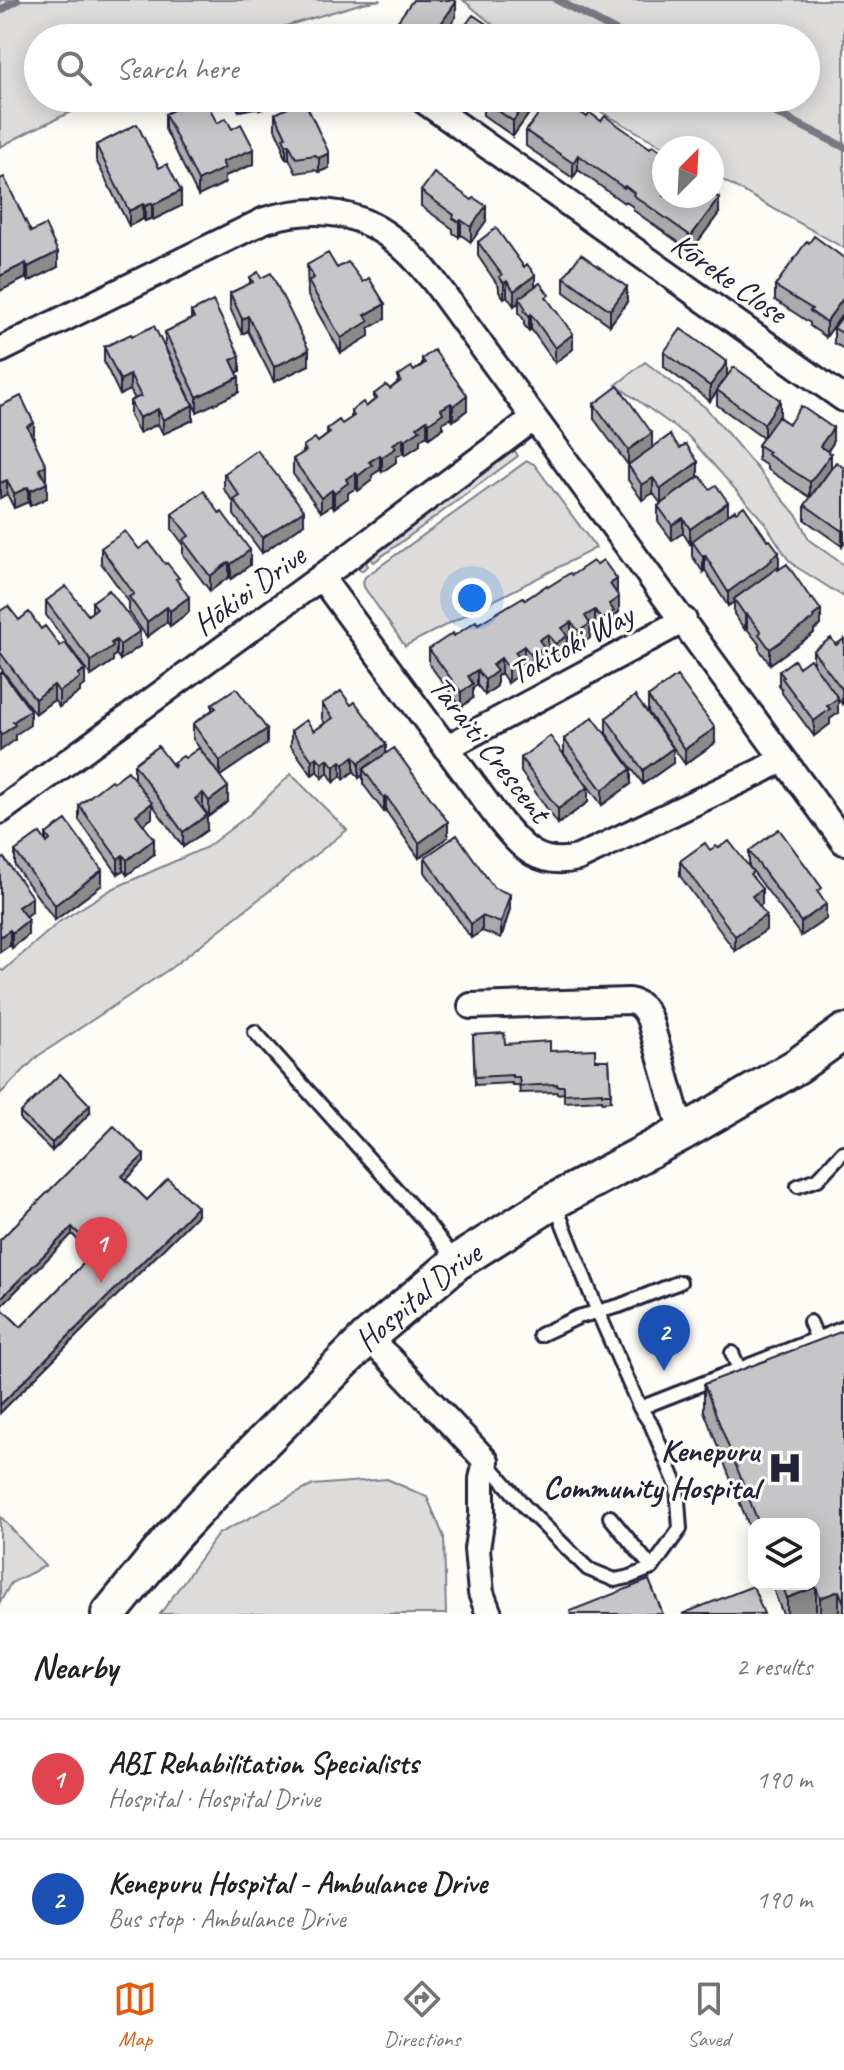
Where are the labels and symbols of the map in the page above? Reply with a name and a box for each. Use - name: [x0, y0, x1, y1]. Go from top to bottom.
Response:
- north arrow: [652, 136, 724, 208]
- street label: Kōreke Close: [663, 223, 797, 334]
- street label: Hōkioi Drive: [185, 534, 315, 645]
- your location: [452, 578, 492, 618]
- street label: Tokitoki Way: [502, 593, 643, 694]
- street label: Taraiti Crescent: [420, 667, 562, 833]
- pin: 1: [75, 1217, 127, 1283]
- street label: Hospital Drive: [345, 1230, 491, 1360]
- pin: 2: [638, 1305, 690, 1371]
- place label: Kenepuru Community Hospital: [543, 1430, 765, 1508]
- hospital icon: Kenepuru Community Hospital: [766, 1449, 804, 1487]

